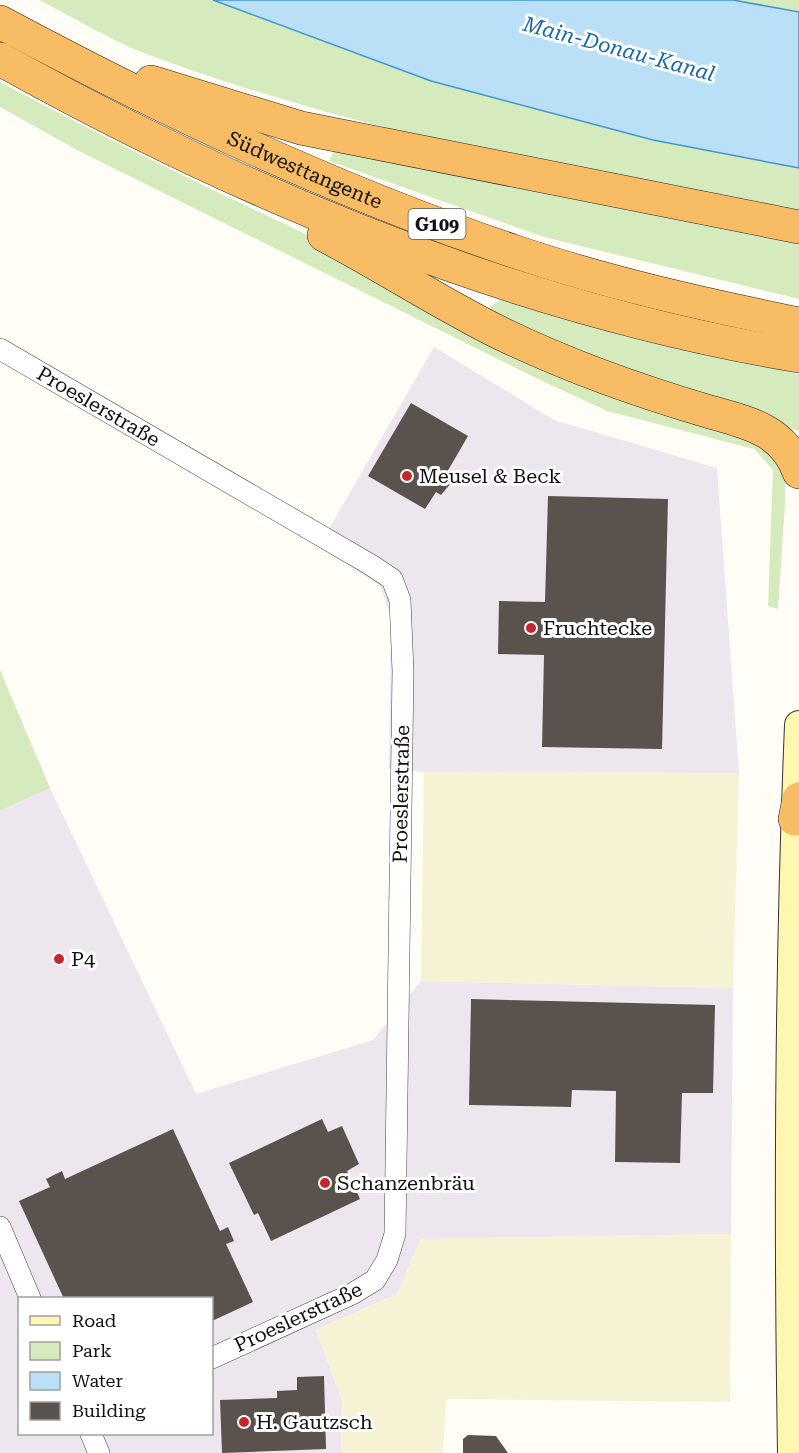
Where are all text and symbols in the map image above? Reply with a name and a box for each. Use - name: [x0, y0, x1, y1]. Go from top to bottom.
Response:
- water label: Main-Donau-Kanal: [520, 12, 717, 86]
- street label: Südwesttangente: [224, 126, 386, 214]
- road number: G109: [408, 209, 466, 239]
- street label: Proeslerstraße: [33, 361, 164, 452]
- place label: Meusel & Beck: [419, 464, 561, 488]
- marker: Meusel & Beck: [400, 469, 414, 483]
- place label: Fruchtecke: [543, 616, 652, 640]
- marker: Fruchtecke: [524, 621, 538, 635]
- street label: Proeslerstraße: [388, 725, 414, 863]
- place label: P4: [71, 947, 96, 971]
- marker: P4: [52, 952, 66, 966]
- place label: Schanzenbräu: [337, 1171, 475, 1195]
- marker: Schanzenbräu: [318, 1176, 332, 1190]
- street label: Proeslerstraße: [230, 1277, 366, 1357]
- legend: [18, 1297, 213, 1435]
- text: Road: [72, 1310, 117, 1331]
- text: Park: [72, 1340, 112, 1361]
- text: Water: [72, 1370, 123, 1391]
- text: Building: [72, 1400, 146, 1421]
- place label: H. Gautzsch: [256, 1410, 373, 1434]
- marker: H. Gautzsch: [237, 1415, 251, 1429]

